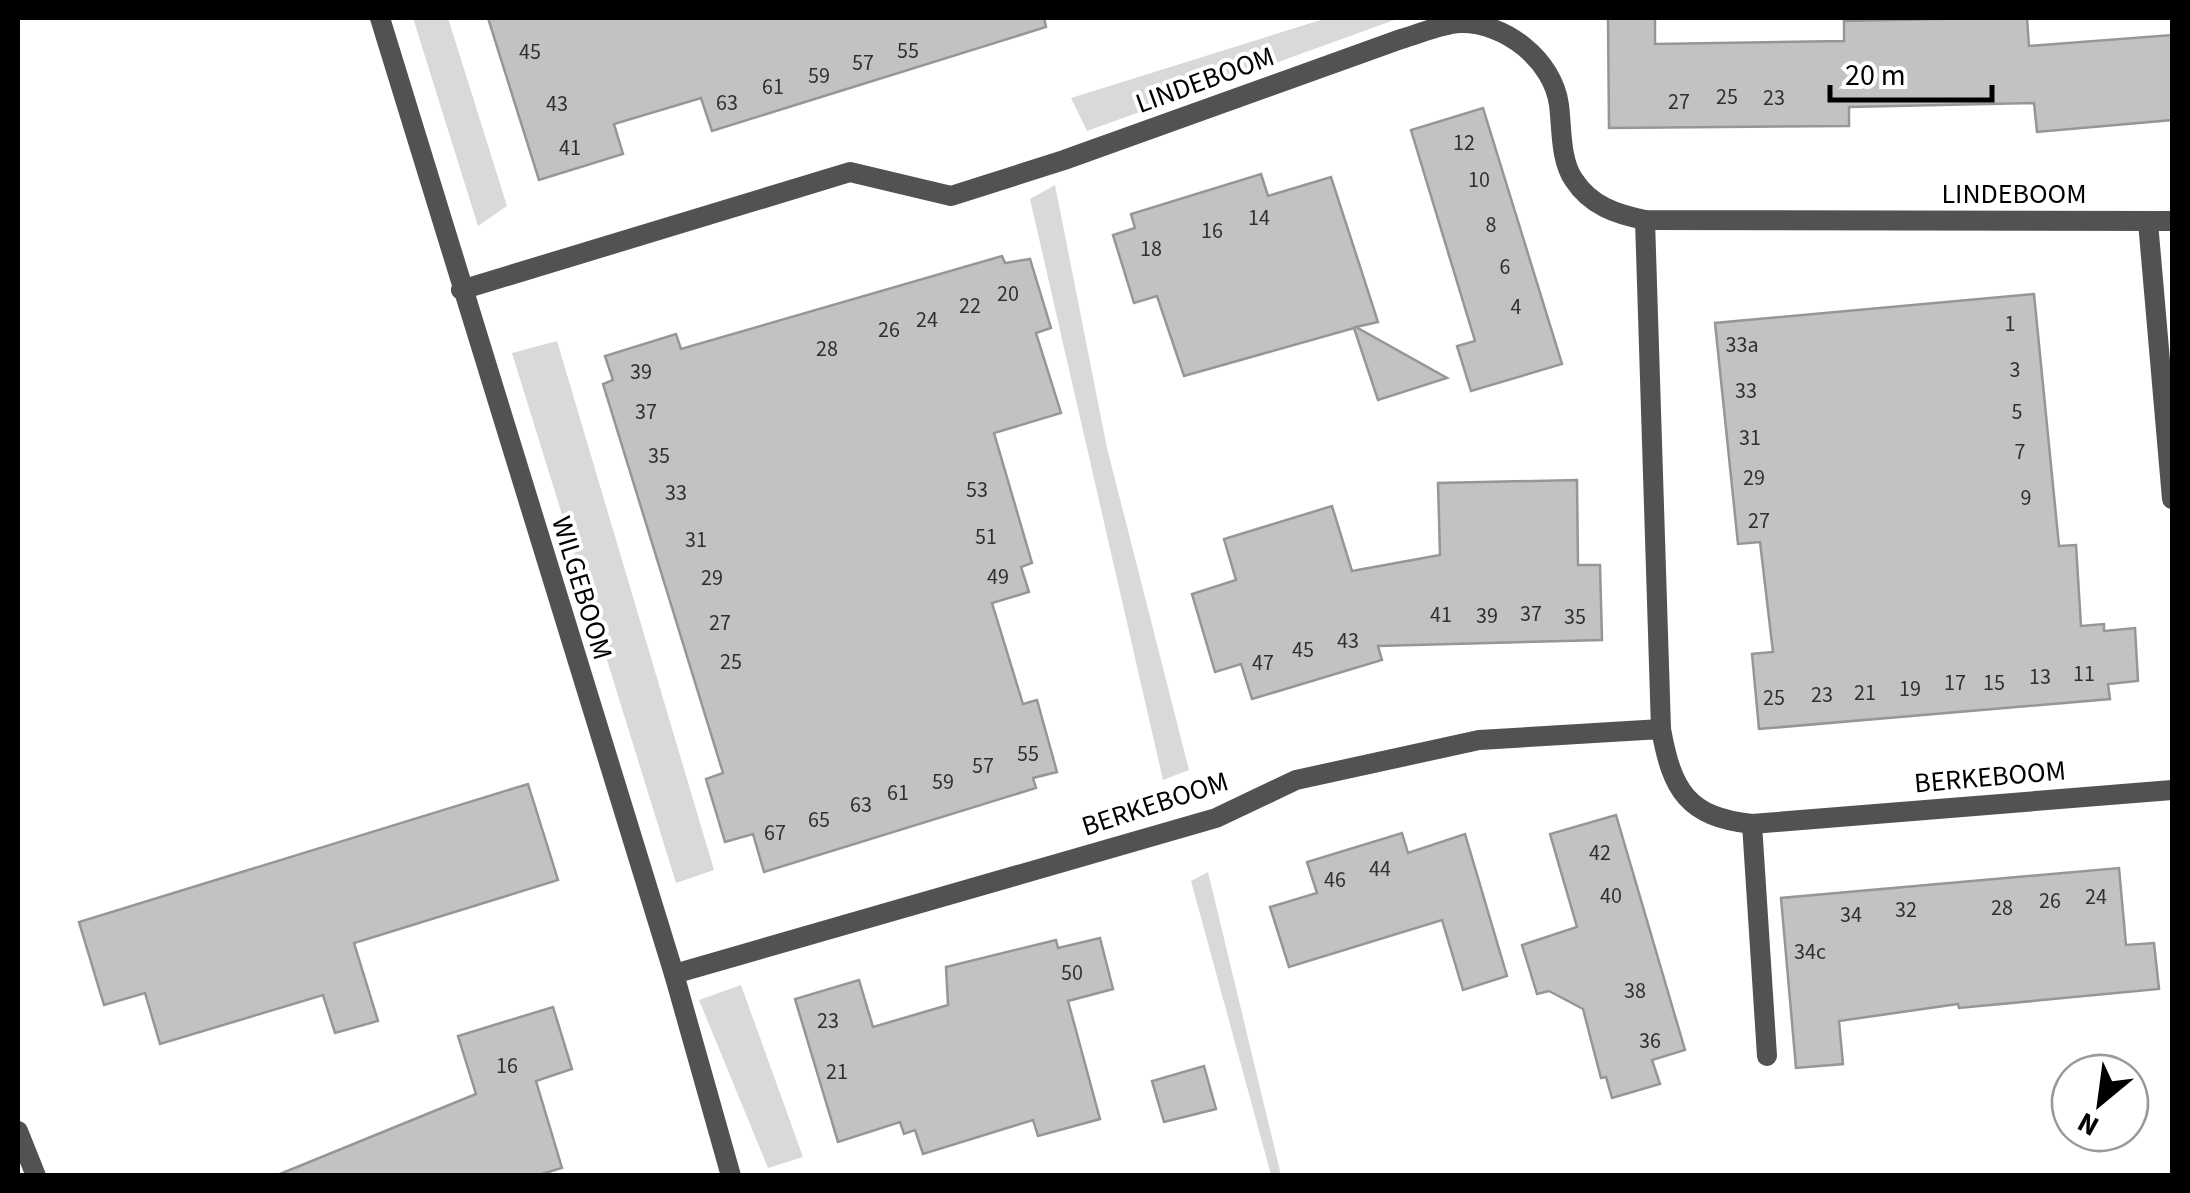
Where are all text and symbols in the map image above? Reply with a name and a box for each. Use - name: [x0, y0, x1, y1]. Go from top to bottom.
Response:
- house number: 55: [897, 35, 919, 67]
- house number: 45: [519, 36, 541, 68]
- street label: LINDEBOOM: [1130, 36, 1280, 124]
- scale bar: [1830, 40, 1992, 102]
- house number: 57: [852, 47, 874, 79]
- text: 20 m: [1845, 54, 1906, 97]
- house number: 59: [808, 60, 830, 92]
- house number: 61: [762, 71, 784, 103]
- house number: 25: [1716, 81, 1738, 113]
- house number: 23: [1763, 82, 1785, 114]
- house number: 27: [1668, 86, 1690, 118]
- house number: 63: [716, 87, 738, 119]
- house number: 43: [546, 88, 568, 120]
- house number: 12: [1453, 127, 1475, 159]
- house number: 41: [559, 132, 581, 164]
- house number: 10: [1468, 164, 1490, 196]
- street label: LINDEBOOM: [1941, 174, 2087, 214]
- house number: 14: [1248, 202, 1270, 234]
- house number: 8: [1486, 209, 1497, 241]
- house number: 16: [1201, 215, 1223, 247]
- house number: 18: [1140, 233, 1162, 265]
- house number: 6: [1500, 251, 1511, 283]
- house number: 20: [997, 278, 1019, 310]
- house number: 22: [959, 290, 981, 322]
- house number: 4: [1511, 291, 1522, 323]
- house number: 24: [916, 304, 938, 336]
- house number: 1: [2005, 308, 2015, 340]
- house number: 26: [878, 314, 900, 346]
- house number: 33a: [1726, 329, 1758, 361]
- house number: 28: [816, 333, 838, 365]
- house number: 3: [2010, 354, 2020, 386]
- house number: 39: [630, 356, 652, 388]
- house number: 33: [1735, 375, 1757, 407]
- house number: 37: [635, 396, 657, 428]
- house number: 5: [2012, 396, 2022, 428]
- house number: 31: [1739, 422, 1761, 454]
- house number: 7: [2015, 436, 2026, 468]
- house number: 35: [648, 440, 670, 472]
- house number: 29: [1743, 462, 1765, 494]
- house number: 53: [966, 474, 988, 506]
- house number: 33: [665, 477, 687, 509]
- house number: 9: [2021, 482, 2031, 514]
- house number: 27: [1748, 505, 1770, 537]
- street label: WILGEBOOM: [541, 511, 623, 665]
- house number: 51: [975, 521, 997, 553]
- house number: 31: [685, 524, 707, 556]
- house number: 49: [987, 561, 1009, 593]
- house number: 29: [701, 562, 723, 594]
- house number: 37: [1520, 598, 1542, 630]
- house number: 41: [1430, 599, 1452, 631]
- house number: 39: [1476, 600, 1498, 632]
- house number: 35: [1564, 601, 1586, 633]
- house number: 27: [709, 607, 731, 639]
- house number: 43: [1337, 625, 1359, 657]
- house number: 45: [1292, 634, 1314, 666]
- house number: 25: [720, 646, 742, 678]
- house number: 47: [1252, 647, 1274, 679]
- house number: 11: [2073, 658, 2095, 690]
- house number: 13: [2029, 661, 2051, 693]
- house number: 17: [1944, 667, 1966, 699]
- house number: 15: [1983, 667, 2005, 699]
- house number: 19: [1899, 673, 1921, 705]
- house number: 21: [1854, 677, 1876, 709]
- house number: 23: [1811, 679, 1833, 711]
- house number: 25: [1763, 682, 1785, 714]
- house number: 55: [1017, 738, 1039, 770]
- house number: 57: [972, 750, 994, 782]
- street label: BERKEBOOM: [1912, 750, 2068, 804]
- street label: BERKEBOOM: [1076, 761, 1234, 847]
- house number: 59: [932, 766, 954, 798]
- house number: 61: [887, 777, 909, 809]
- house number: 63: [850, 789, 872, 821]
- house number: 65: [808, 804, 830, 836]
- house number: 67: [764, 817, 786, 849]
- house number: 42: [1589, 837, 1611, 869]
- house number: 44: [1369, 853, 1391, 885]
- house number: 46: [1324, 864, 1346, 896]
- house number: 40: [1600, 880, 1622, 912]
- house number: 24: [2085, 881, 2107, 913]
- house number: 26: [2039, 885, 2061, 917]
- house number: 28: [1991, 892, 2013, 924]
- house number: 32: [1895, 894, 1917, 926]
- house number: 34: [1840, 899, 1862, 931]
- house number: 34c: [1794, 936, 1826, 968]
- house number: 50: [1061, 957, 1083, 989]
- house number: 38: [1624, 975, 1646, 1007]
- house number: 23: [817, 1005, 839, 1037]
- house number: 36: [1639, 1025, 1661, 1057]
- house number: 16: [496, 1050, 518, 1082]
- north arrow: [2050, 1053, 2150, 1153]
- house number: 21: [826, 1056, 848, 1088]
- text: N: [2071, 1102, 2106, 1146]

